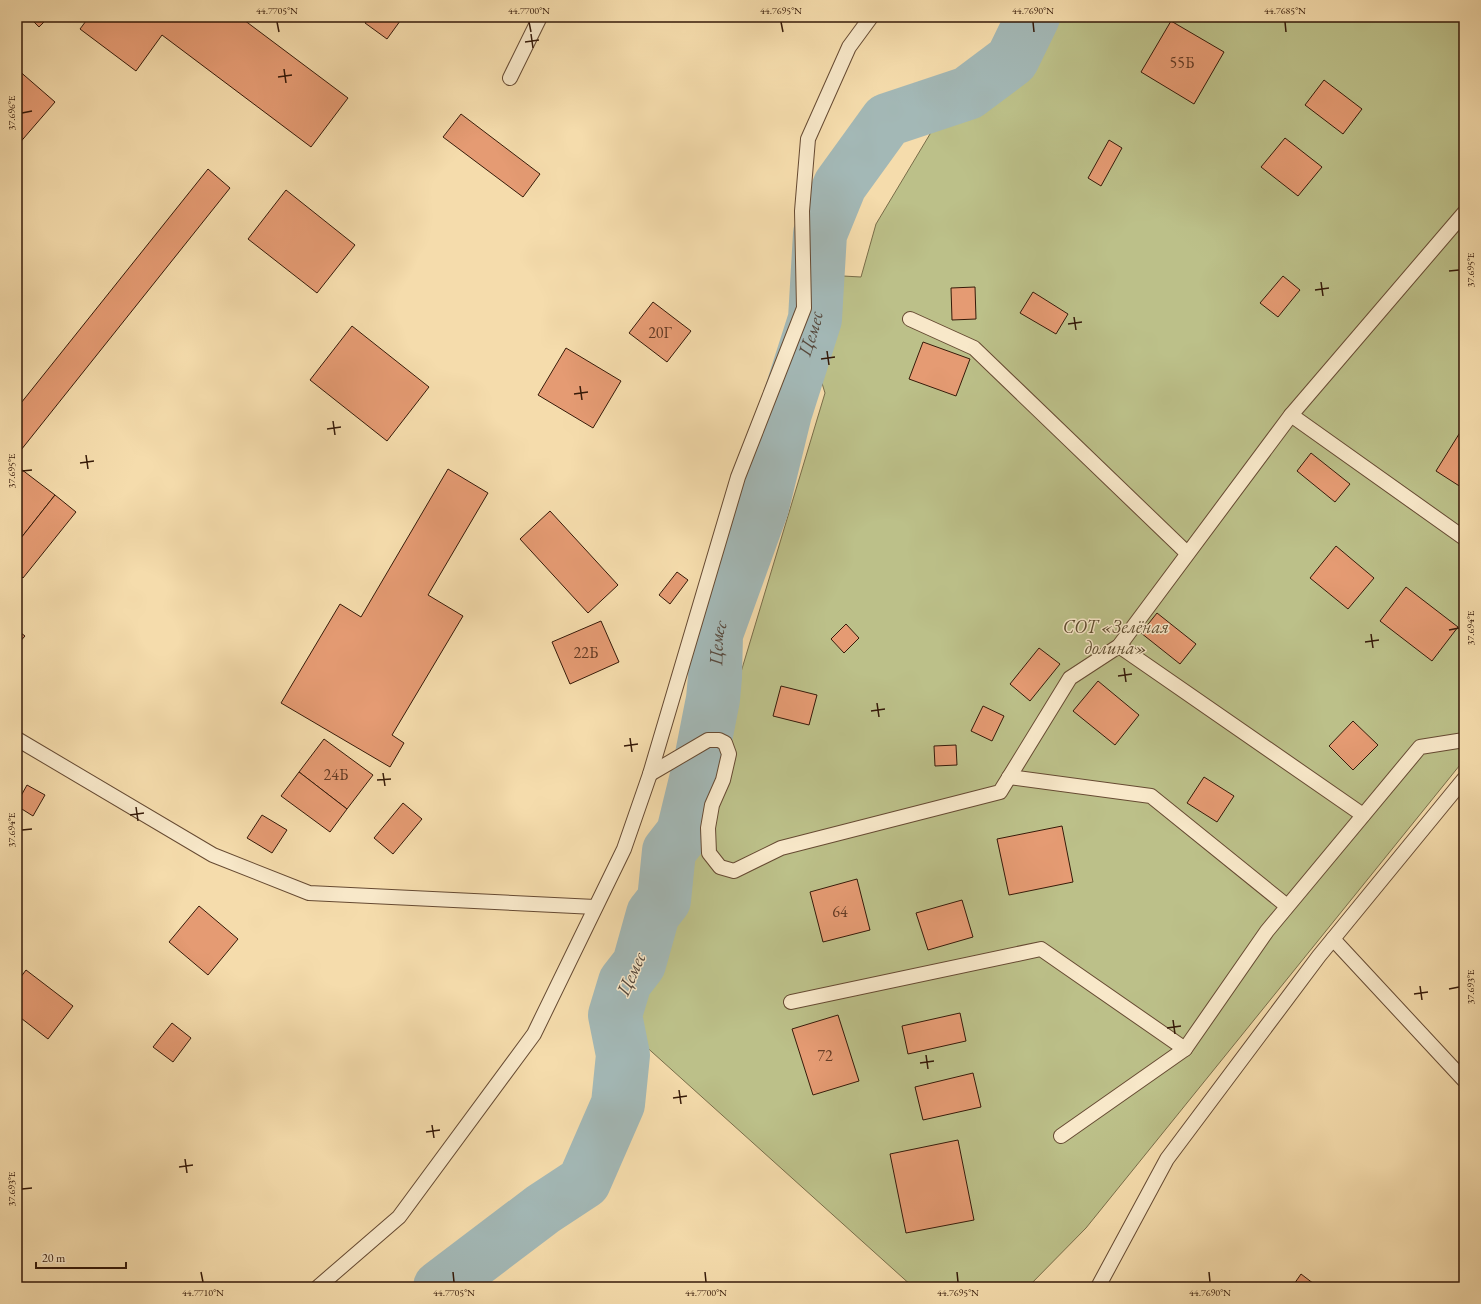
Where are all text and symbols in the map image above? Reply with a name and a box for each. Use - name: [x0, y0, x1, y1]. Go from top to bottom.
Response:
- text: 44.7705°N: [256, 4, 298, 17]
- text: 44.7700°N: [508, 4, 550, 17]
- text: 44.7695°N: [760, 4, 802, 17]
- text: 44.7690°N: [1012, 4, 1054, 17]
- text: 44.7685°N: [1264, 4, 1306, 17]
- house number: 55Б: [1170, 52, 1194, 73]
- text: 37.696°E: [5, 95, 18, 130]
- text: 37.695°E: [1464, 252, 1477, 287]
- water label: Цемес: [791, 310, 828, 360]
- house number: 20Г: [648, 322, 673, 343]
- text: 37.695°E: [5, 453, 18, 488]
- text: 37.694°E: [1464, 610, 1477, 645]
- park label: СОТ «Зелёная долина»: [1063, 615, 1169, 659]
- water label: Цемес: [703, 616, 733, 667]
- house number: 22Б: [574, 642, 598, 663]
- house number: 24Б: [324, 764, 348, 785]
- text: 37.694°E: [5, 812, 18, 847]
- house number: 64: [832, 901, 848, 922]
- water label: Цемес: [610, 947, 652, 1001]
- text: 37.693°E: [1464, 969, 1477, 1004]
- house number: 72: [817, 1045, 833, 1066]
- text: 37.693°E: [5, 1171, 18, 1206]
- scale bar: [36, 1244, 126, 1270]
- text: 20 m: [42, 1250, 66, 1266]
- text: 44.7710°N: [182, 1286, 224, 1299]
- text: 44.7705°N: [433, 1286, 475, 1299]
- text: 44.7700°N: [685, 1286, 727, 1299]
- text: 44.7695°N: [937, 1286, 979, 1299]
- text: 44.7690°N: [1189, 1286, 1231, 1299]

